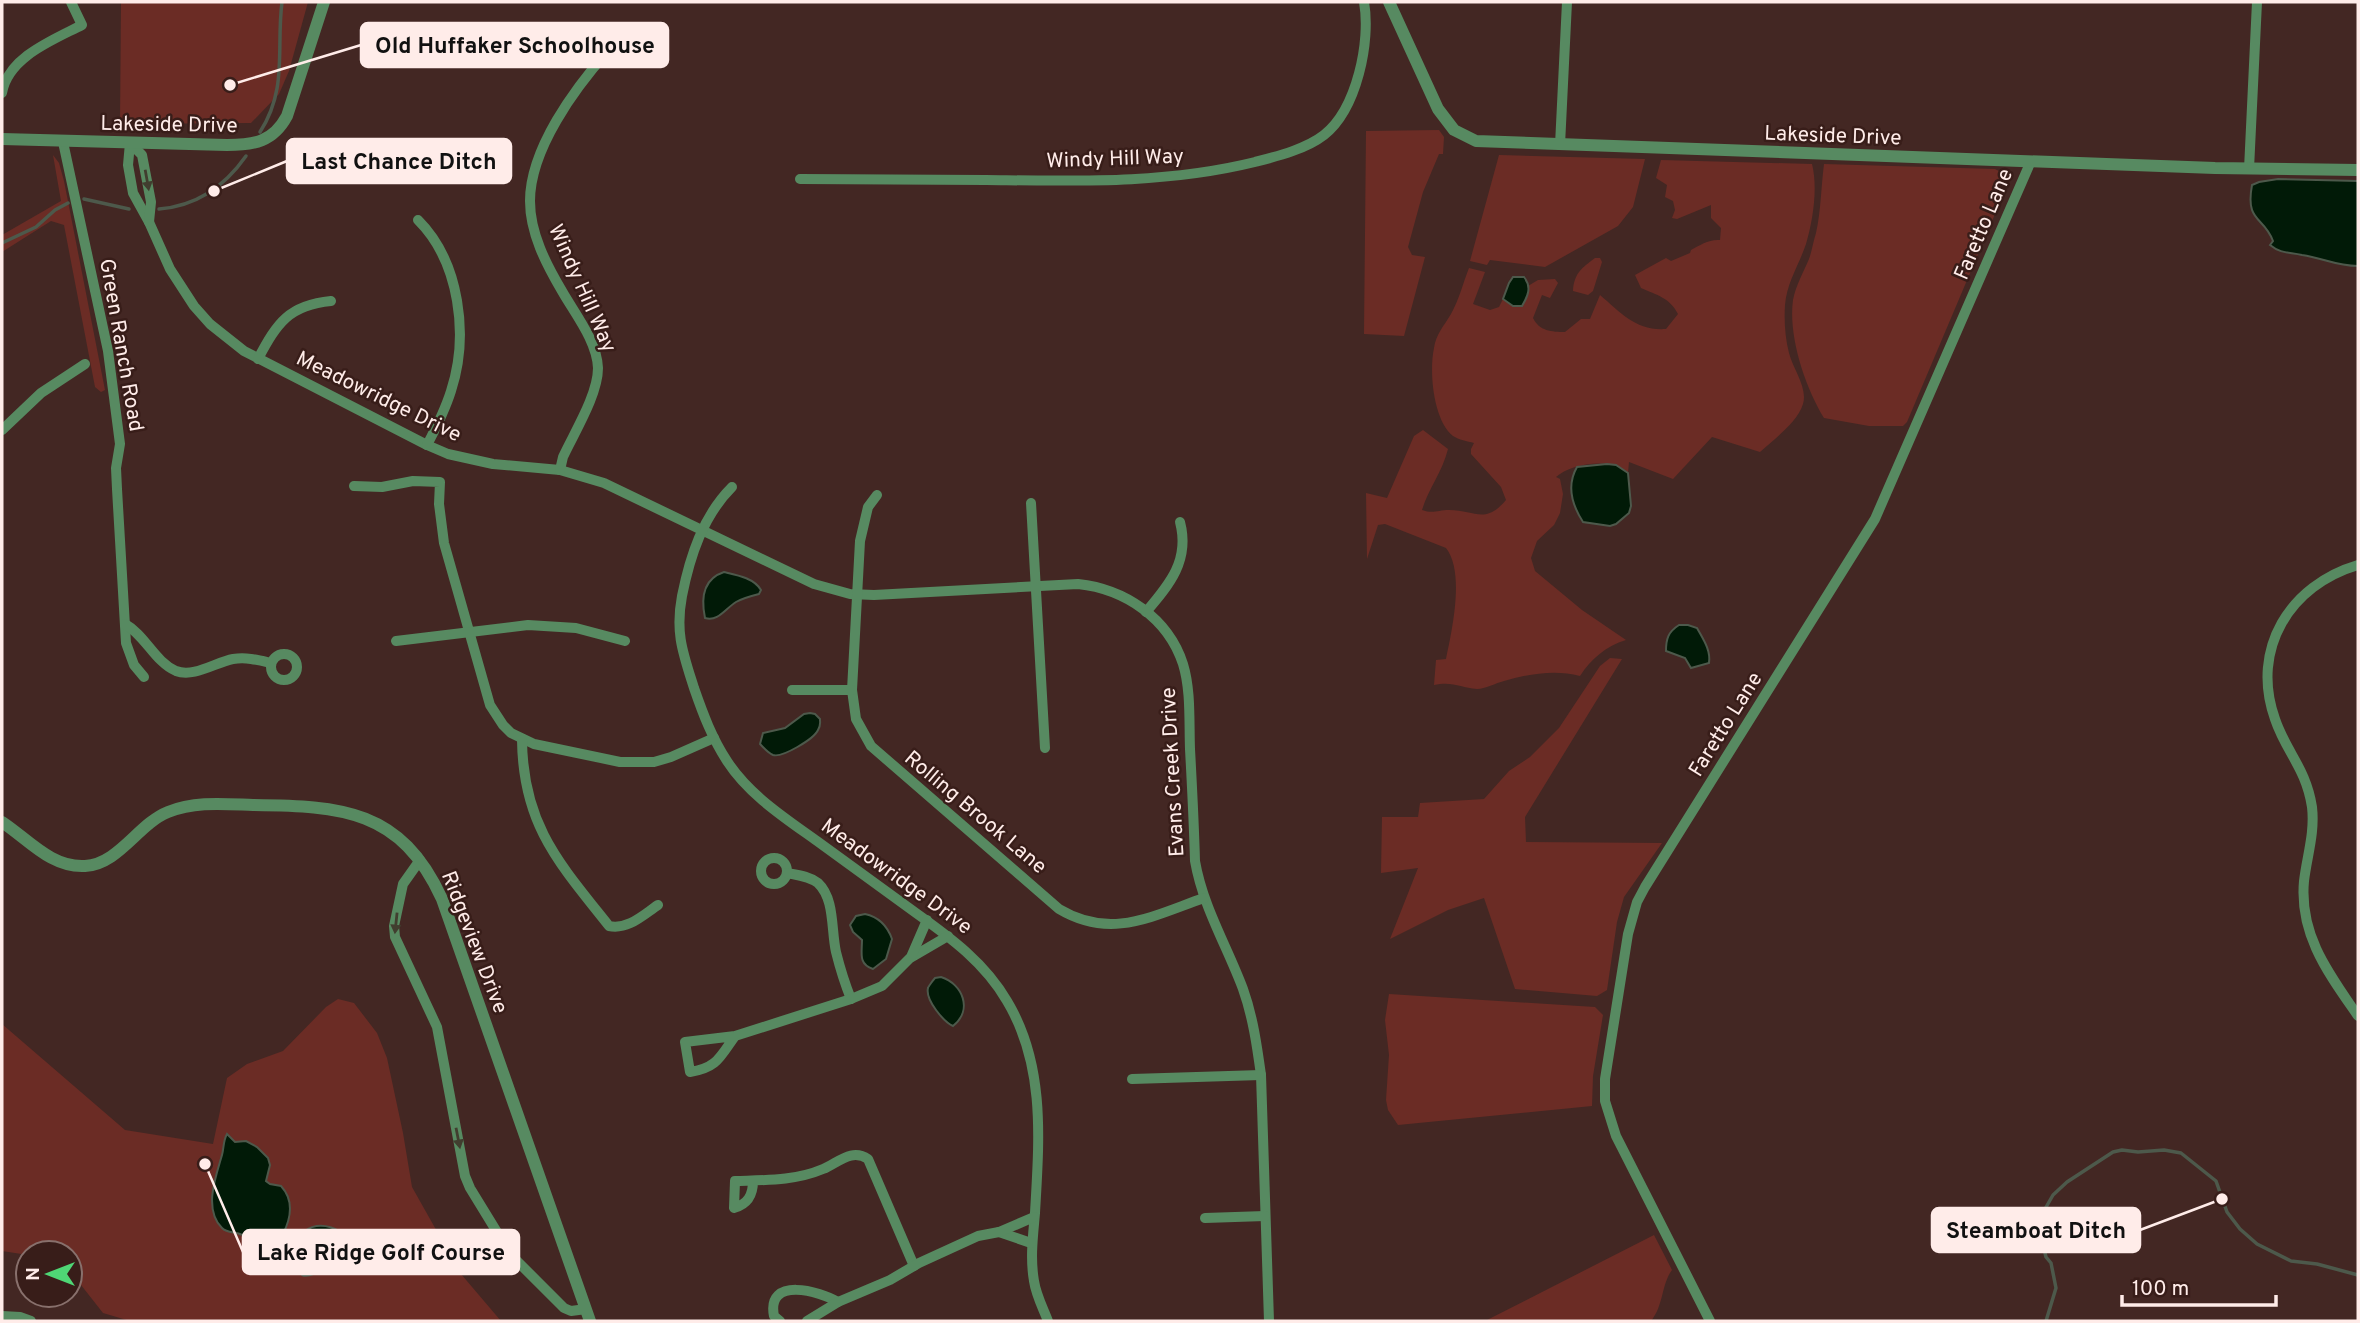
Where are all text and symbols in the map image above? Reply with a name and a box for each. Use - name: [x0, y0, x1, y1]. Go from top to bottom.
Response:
- callout: Old Huffaker Schoolhouse: [361, 23, 668, 67]
- text: Old Huffaker Schoolhouse: [375, 33, 655, 62]
- street label: Lakeside Drive: [100, 111, 238, 140]
- street label: Lakeside Drive: [1764, 121, 1902, 152]
- callout: Last Chance Ditch: [287, 139, 511, 183]
- street label: Windy Hill Way: [1046, 144, 1184, 175]
- text: Last Chance Ditch: [301, 149, 497, 178]
- street label: Faretto Lane: [1949, 165, 2020, 284]
- one-way arrow: [142, 169, 153, 191]
- street label: Windy Hill Way: [541, 220, 622, 357]
- street label: Green Ranch Road: [92, 257, 149, 434]
- street label: Meadowridge Drive: [291, 346, 465, 449]
- street label: Faretto Lane: [1683, 667, 1769, 782]
- street label: Evans Creek Drive: [1156, 686, 1191, 857]
- street label: Rolling Brook Lane: [898, 746, 1052, 881]
- street label: Meadowridge Drive: [815, 813, 977, 941]
- street label: Ridgeview Drive: [434, 867, 513, 1018]
- one-way arrow: [390, 912, 401, 934]
- one-way arrow: [453, 1127, 464, 1149]
- callout: Steamboat Ditch: [1932, 1208, 2140, 1252]
- text: Steamboat Ditch: [1946, 1218, 2126, 1247]
- callout: Lake Ridge Golf Course: [243, 1230, 519, 1274]
- north arrow: [14, 1239, 84, 1309]
- text: Lake Ridge Golf Course: [257, 1240, 505, 1269]
- scale bar: [2122, 1264, 2276, 1308]
- text: N: [22, 1267, 46, 1281]
- text: 100 m: [2132, 1276, 2189, 1303]

